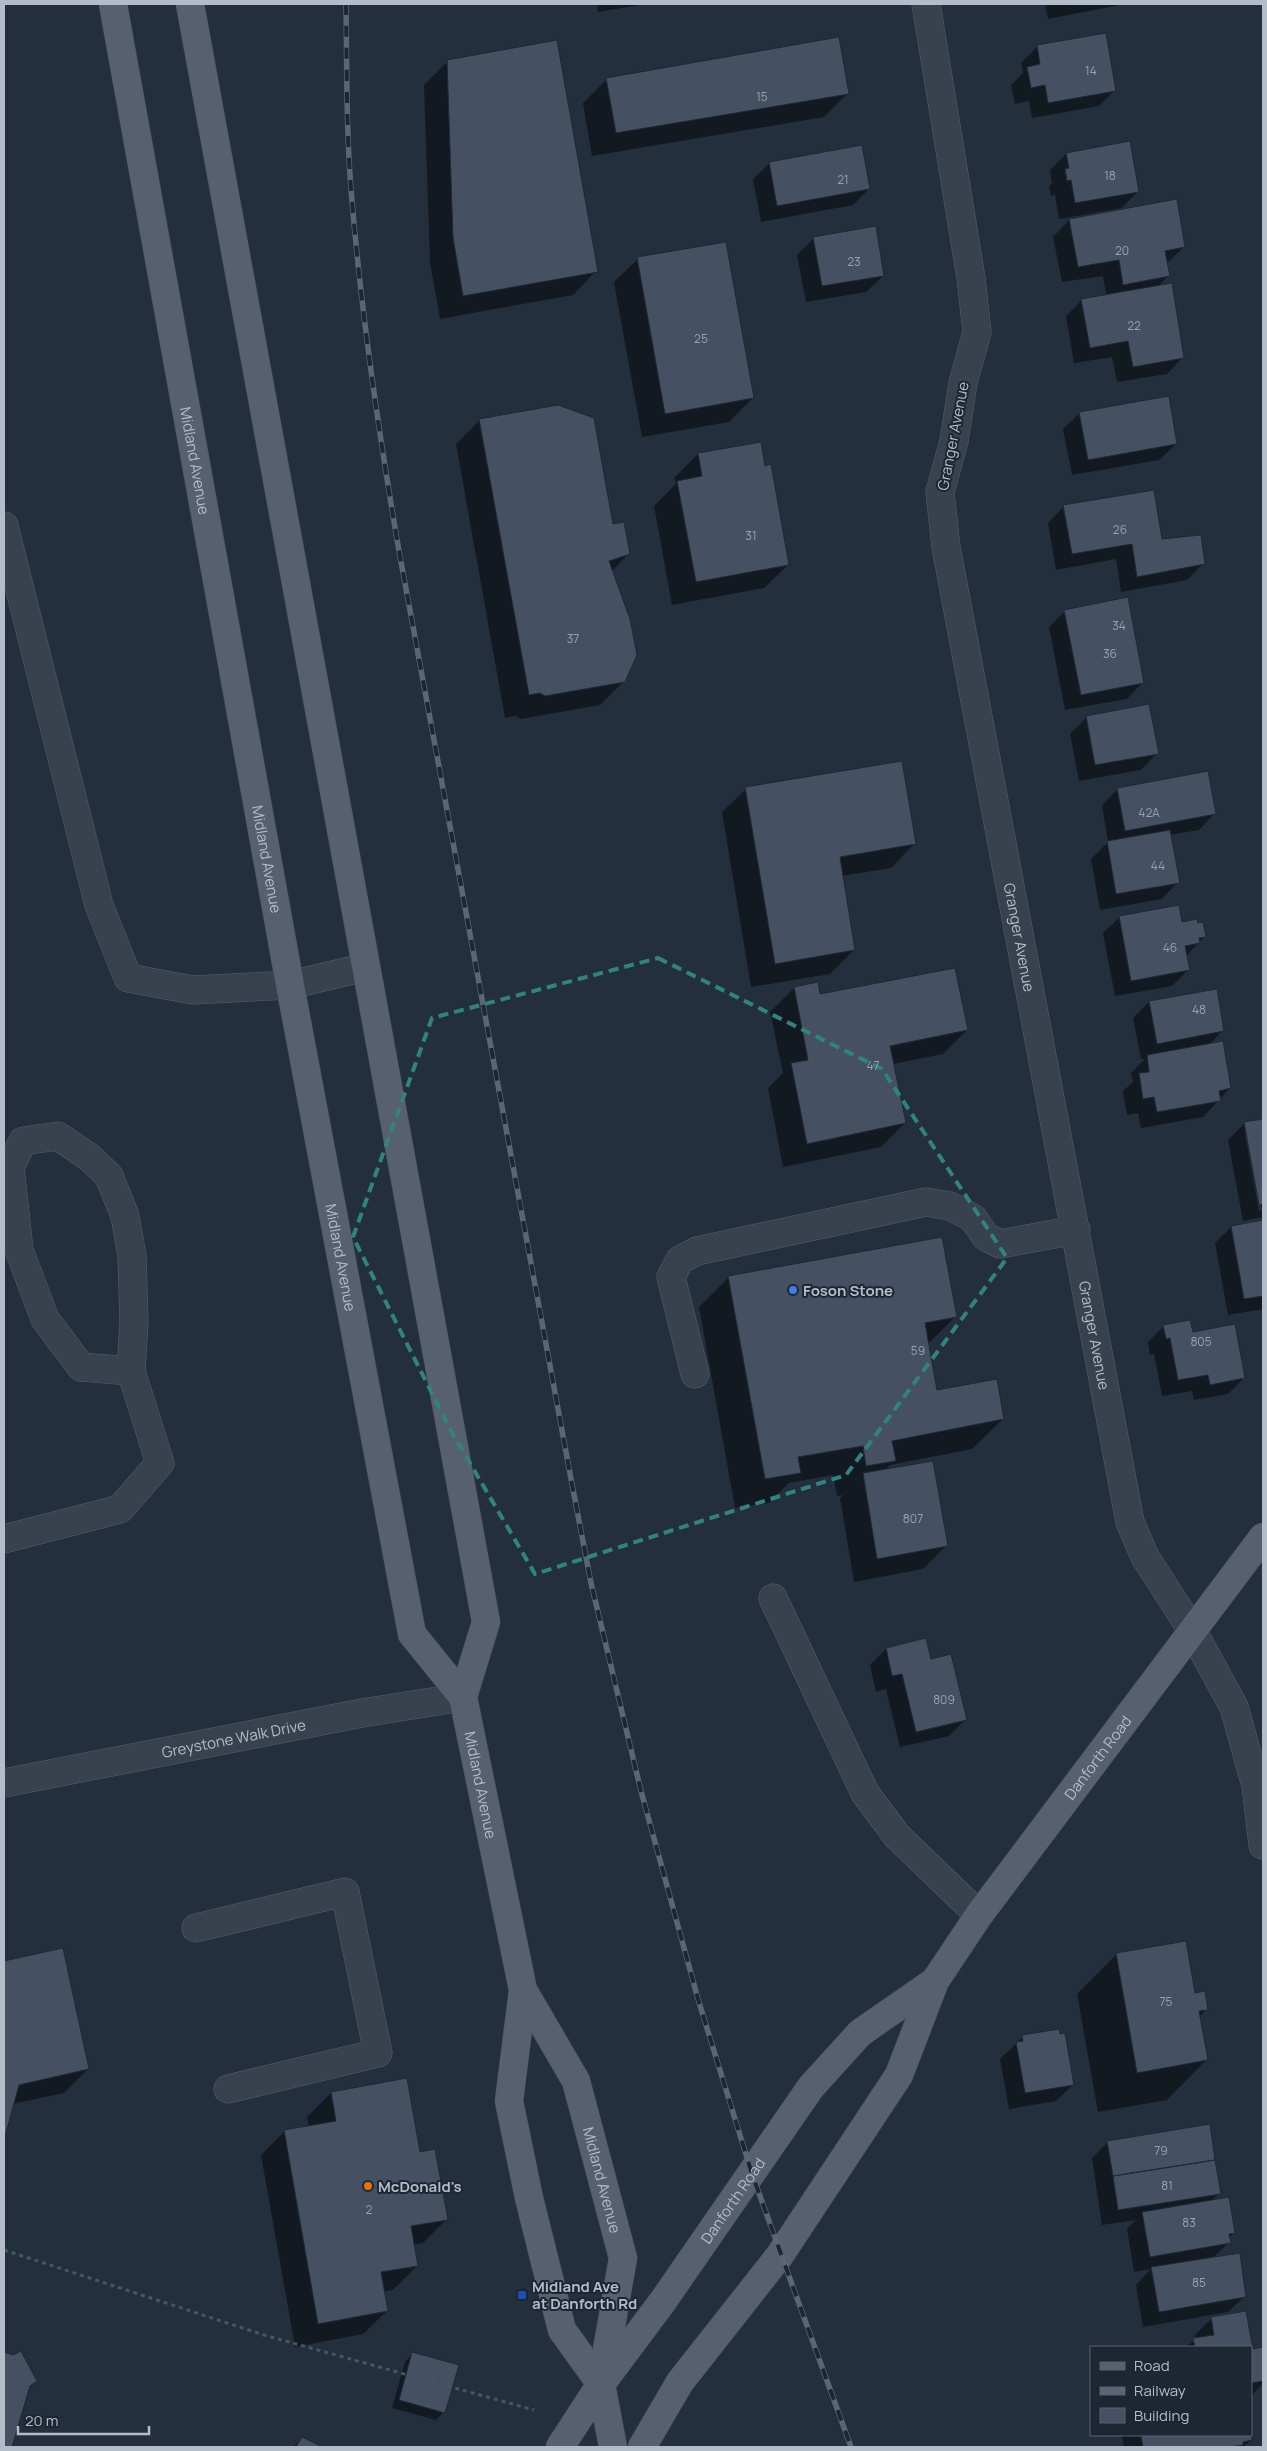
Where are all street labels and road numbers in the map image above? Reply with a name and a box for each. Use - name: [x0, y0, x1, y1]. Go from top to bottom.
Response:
- street label: Granger Avenue: [932, 380, 974, 492]
- street label: Midland Avenue: [175, 405, 215, 516]
- street label: Midland Avenue: [247, 804, 287, 915]
- street label: Granger Avenue: [999, 881, 1040, 994]
- street label: Midland Avenue: [321, 1202, 362, 1313]
- street label: Granger Avenue: [1074, 1279, 1115, 1392]
- street label: Danforth Road: [1059, 1711, 1136, 1804]
- street label: Greystone Walk Drive: [160, 1714, 308, 1762]
- street label: Midland Avenue: [460, 1729, 502, 1841]
- street label: Midland Avenue: [578, 2125, 626, 2236]
- street label: Danforth Road: [695, 2153, 770, 2248]

